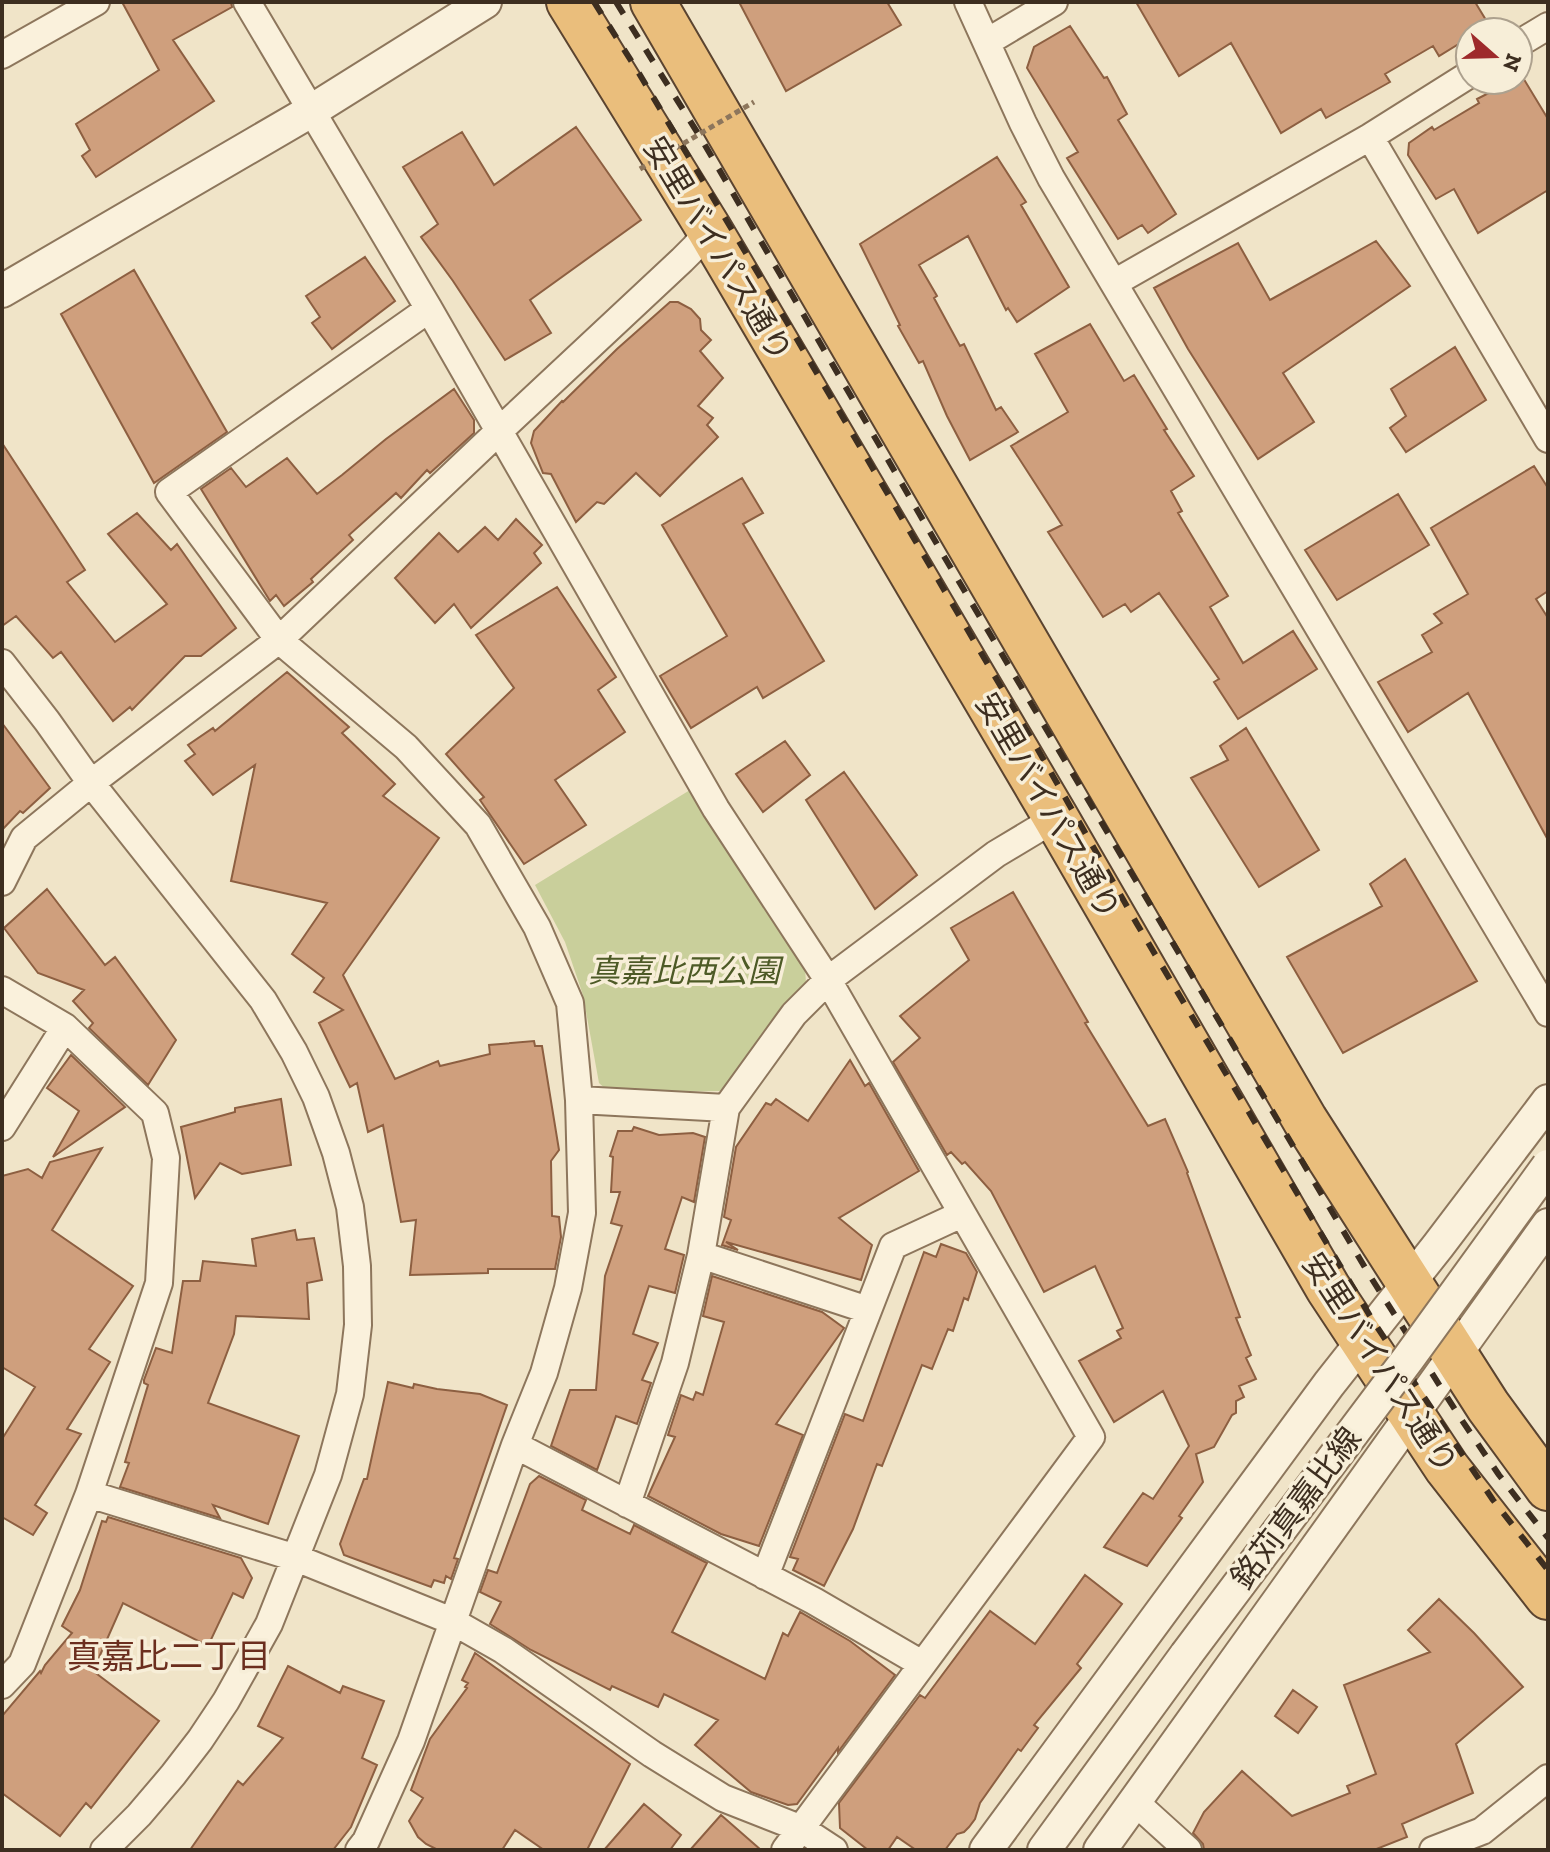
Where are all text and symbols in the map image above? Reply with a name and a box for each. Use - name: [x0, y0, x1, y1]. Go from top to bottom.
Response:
- north arrow: [1454, 16, 1534, 96]
- text: N: [1497, 50, 1528, 75]
- street label: 安里バイパス通り: [636, 130, 800, 368]
- street label: 安里バイパス通り: [968, 686, 1128, 926]
- park label: 真嘉比西公園: [588, 952, 784, 990]
- street label: 安里バイパス通り: [1295, 1246, 1465, 1480]
- street label: 銘苅真嘉比線: [1223, 1420, 1369, 1596]
- district label: 真嘉比二丁目: [67, 1636, 271, 1677]

